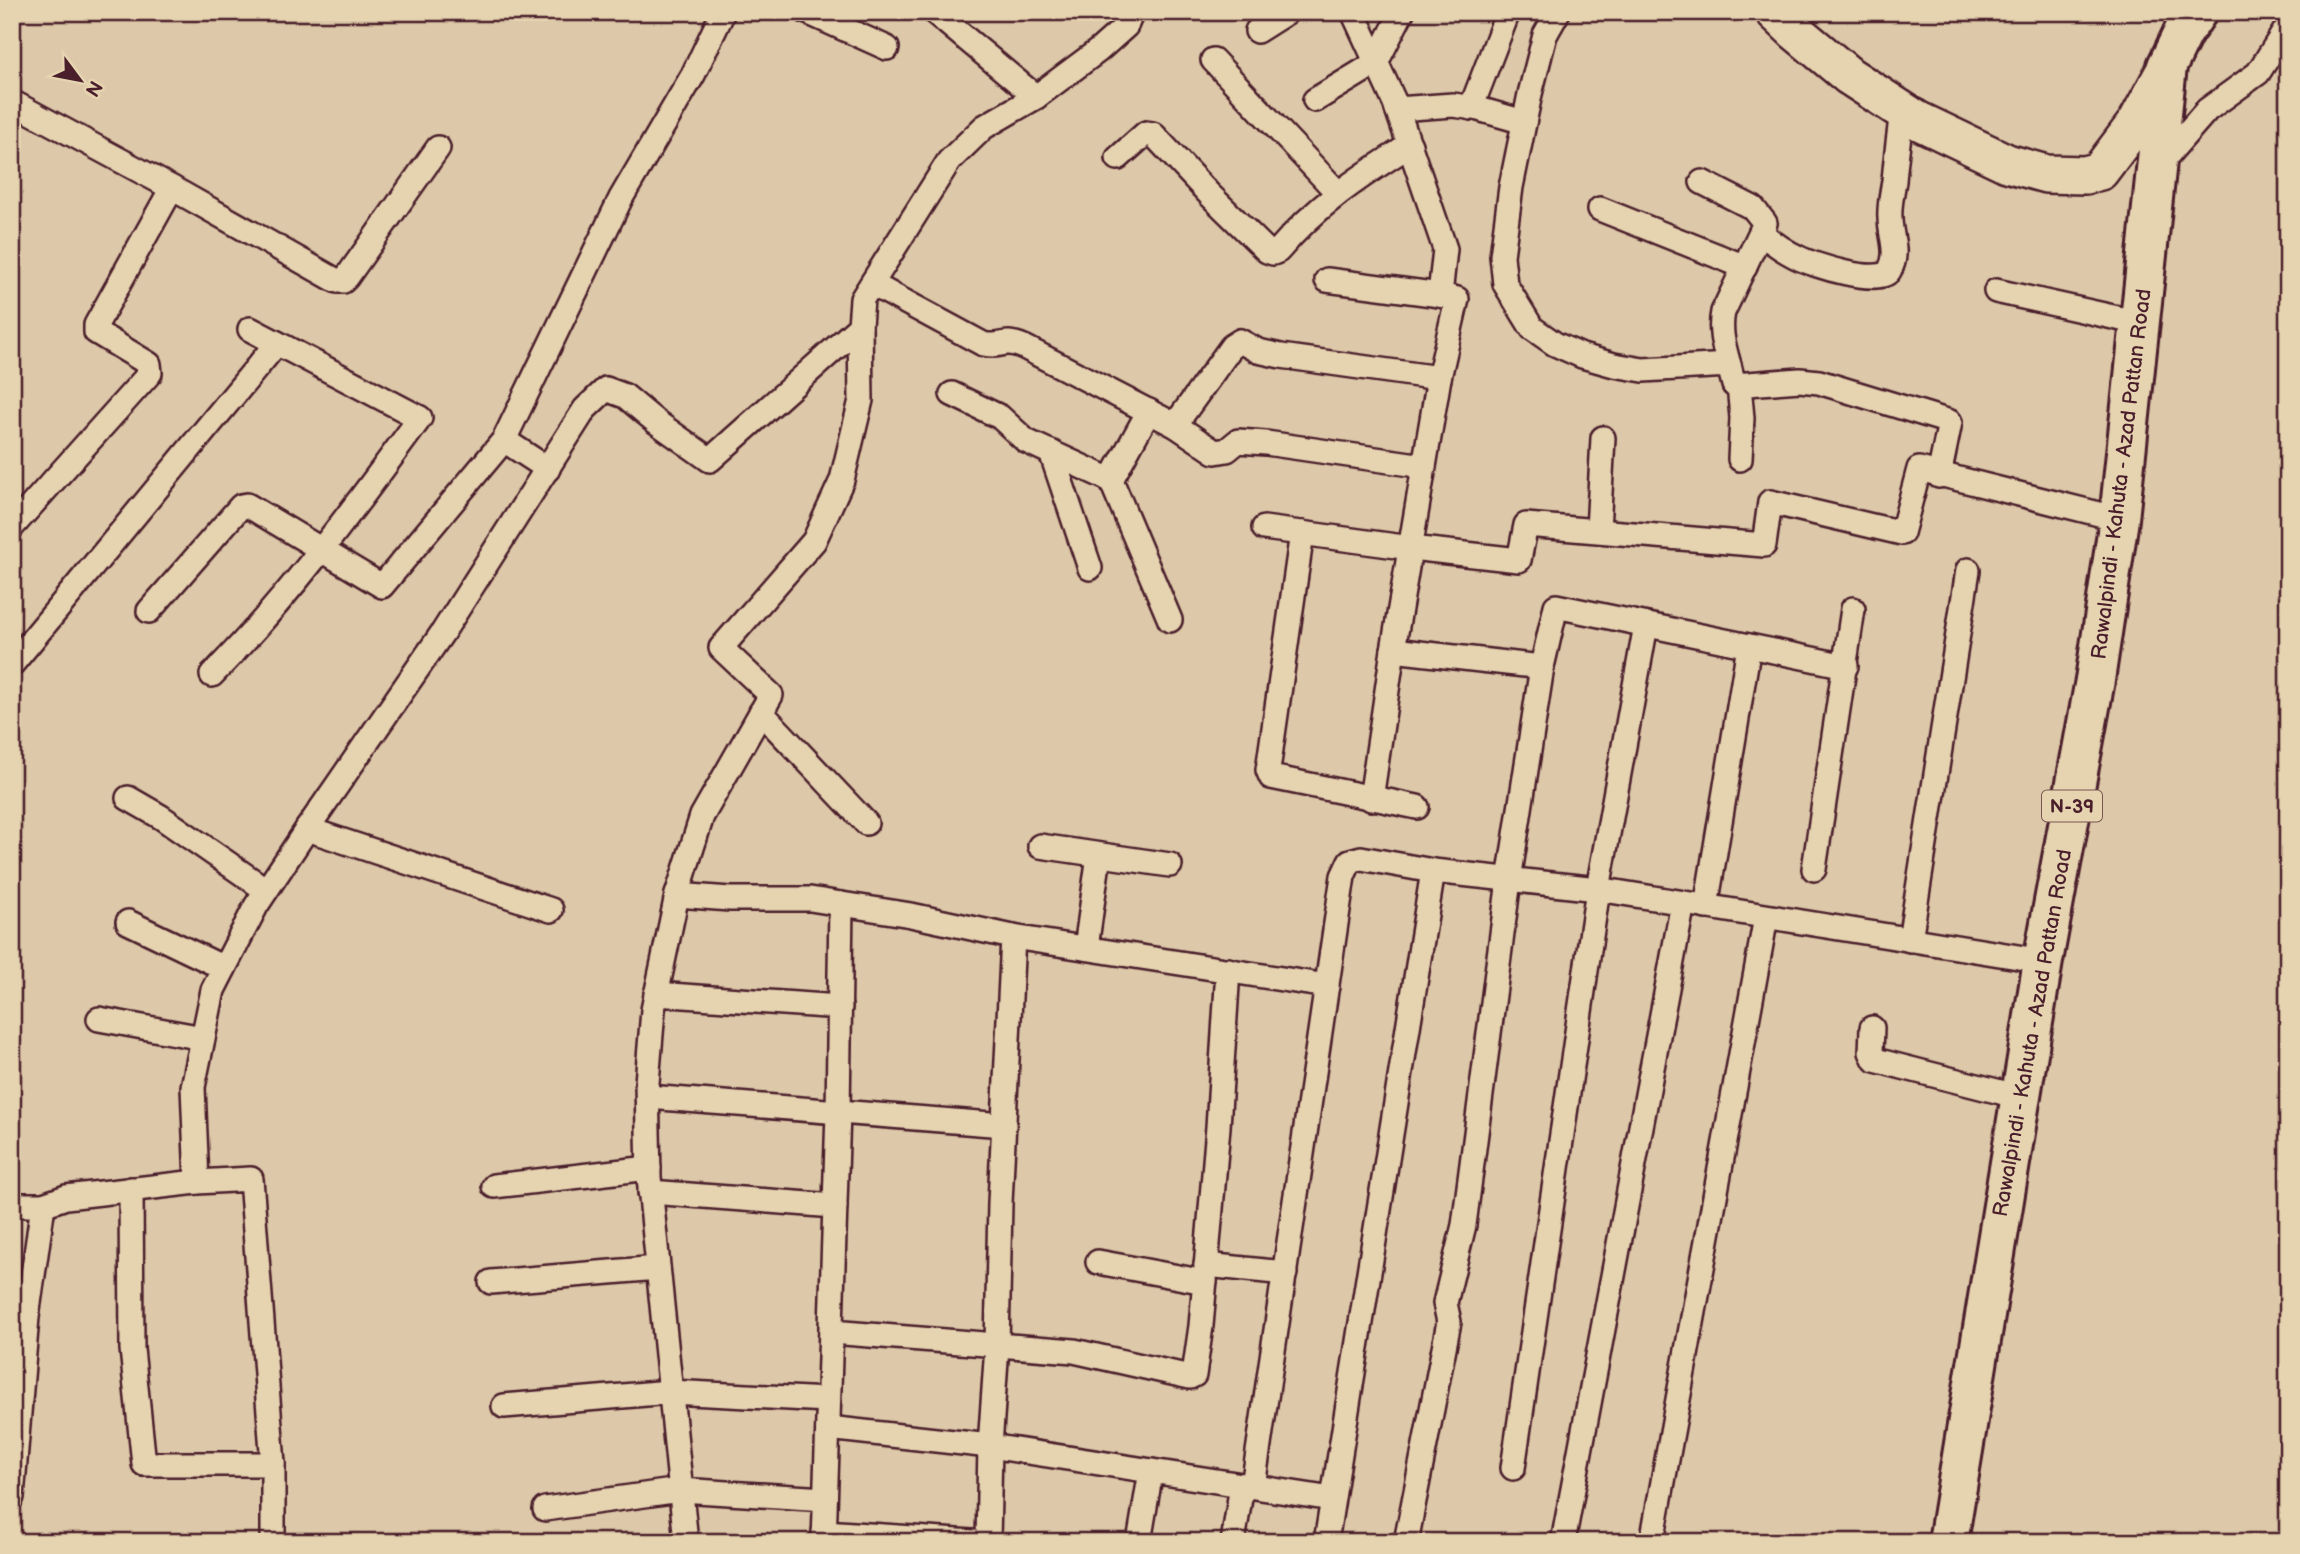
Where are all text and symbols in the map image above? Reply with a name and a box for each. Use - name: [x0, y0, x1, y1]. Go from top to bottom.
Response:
- north arrow: [46, 46, 116, 116]
- text: N: [80, 76, 107, 100]
- street label: Rawalpindi - Kahuta - Azad Pattan Road: [2086, 287, 2157, 661]
- road number: N-39: [2042, 790, 2102, 821]
- street label: Rawalpindi - Kahuta - Azad Pattan Road: [1988, 847, 2077, 1219]

